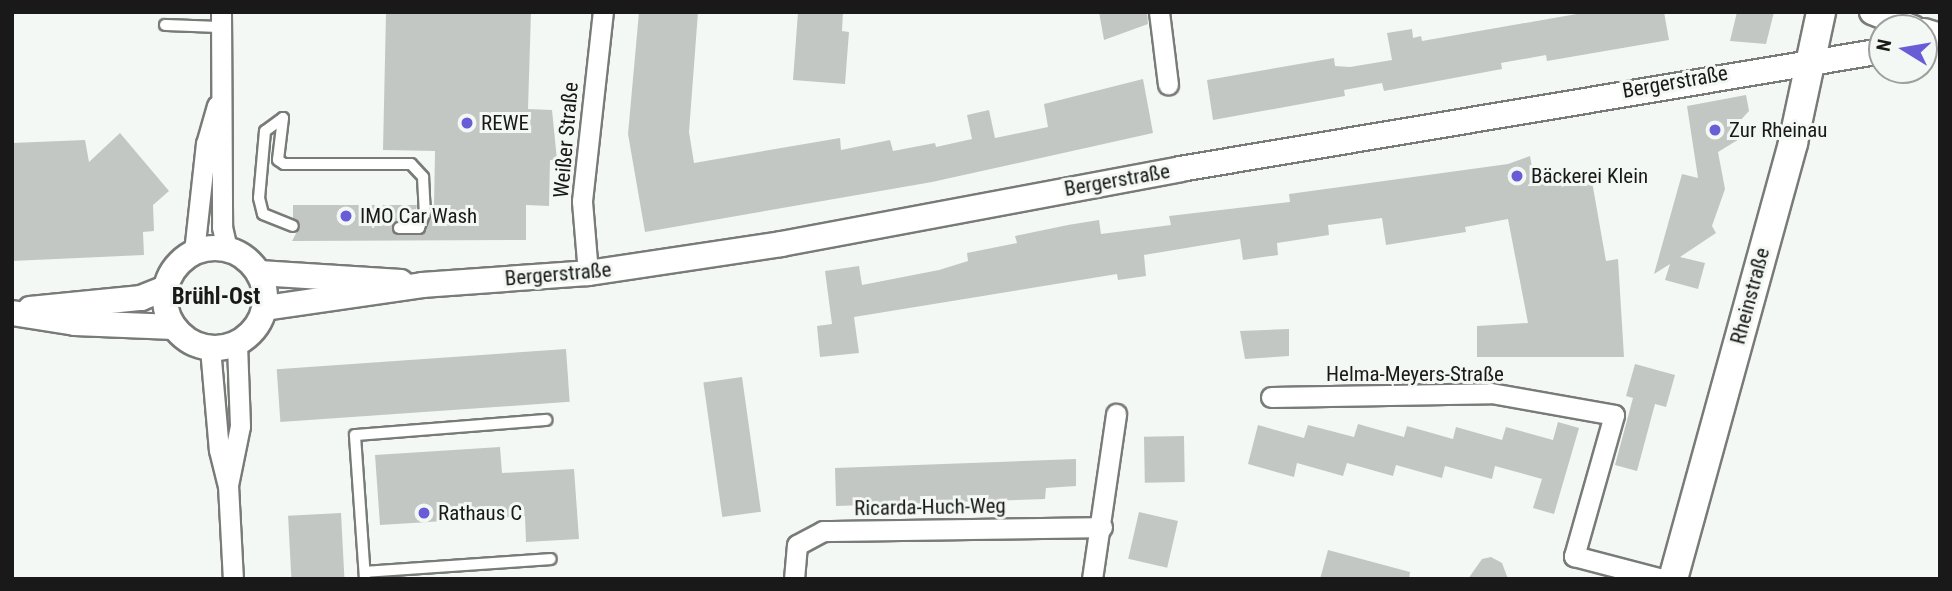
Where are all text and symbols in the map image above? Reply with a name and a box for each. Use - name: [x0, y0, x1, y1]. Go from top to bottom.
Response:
- north arrow: [1868, 14, 1938, 84]
- text: N: [1871, 37, 1896, 53]
- street label: Bergerstraße: [1620, 60, 1730, 104]
- street label: Weißer Straße: [548, 81, 584, 199]
- place label: REWE: [481, 110, 529, 136]
- marker: REWE: [459, 115, 475, 131]
- place label: Zur Rheinau: [1729, 117, 1827, 143]
- marker: Zur Rheinau: [1707, 122, 1723, 138]
- street label: Bergerstraße: [1062, 158, 1172, 202]
- place label: Bäckerei Klein: [1531, 163, 1648, 189]
- marker: Bäckerei Klein: [1509, 168, 1525, 184]
- place label: IMO Car Wash: [360, 203, 477, 229]
- marker: IMO Car Wash: [338, 208, 354, 224]
- street label: Rheinstraße: [1725, 245, 1775, 347]
- street label: Bergerstraße: [504, 257, 612, 291]
- district label: Brühl-Ost: [172, 283, 260, 311]
- street label: Helma-Meyers-Straße: [1326, 361, 1504, 387]
- street label: Ricarda-Huch-Weg: [854, 493, 1006, 521]
- place label: Rathaus C: [438, 500, 522, 526]
- marker: Rathaus C: [416, 505, 432, 521]

